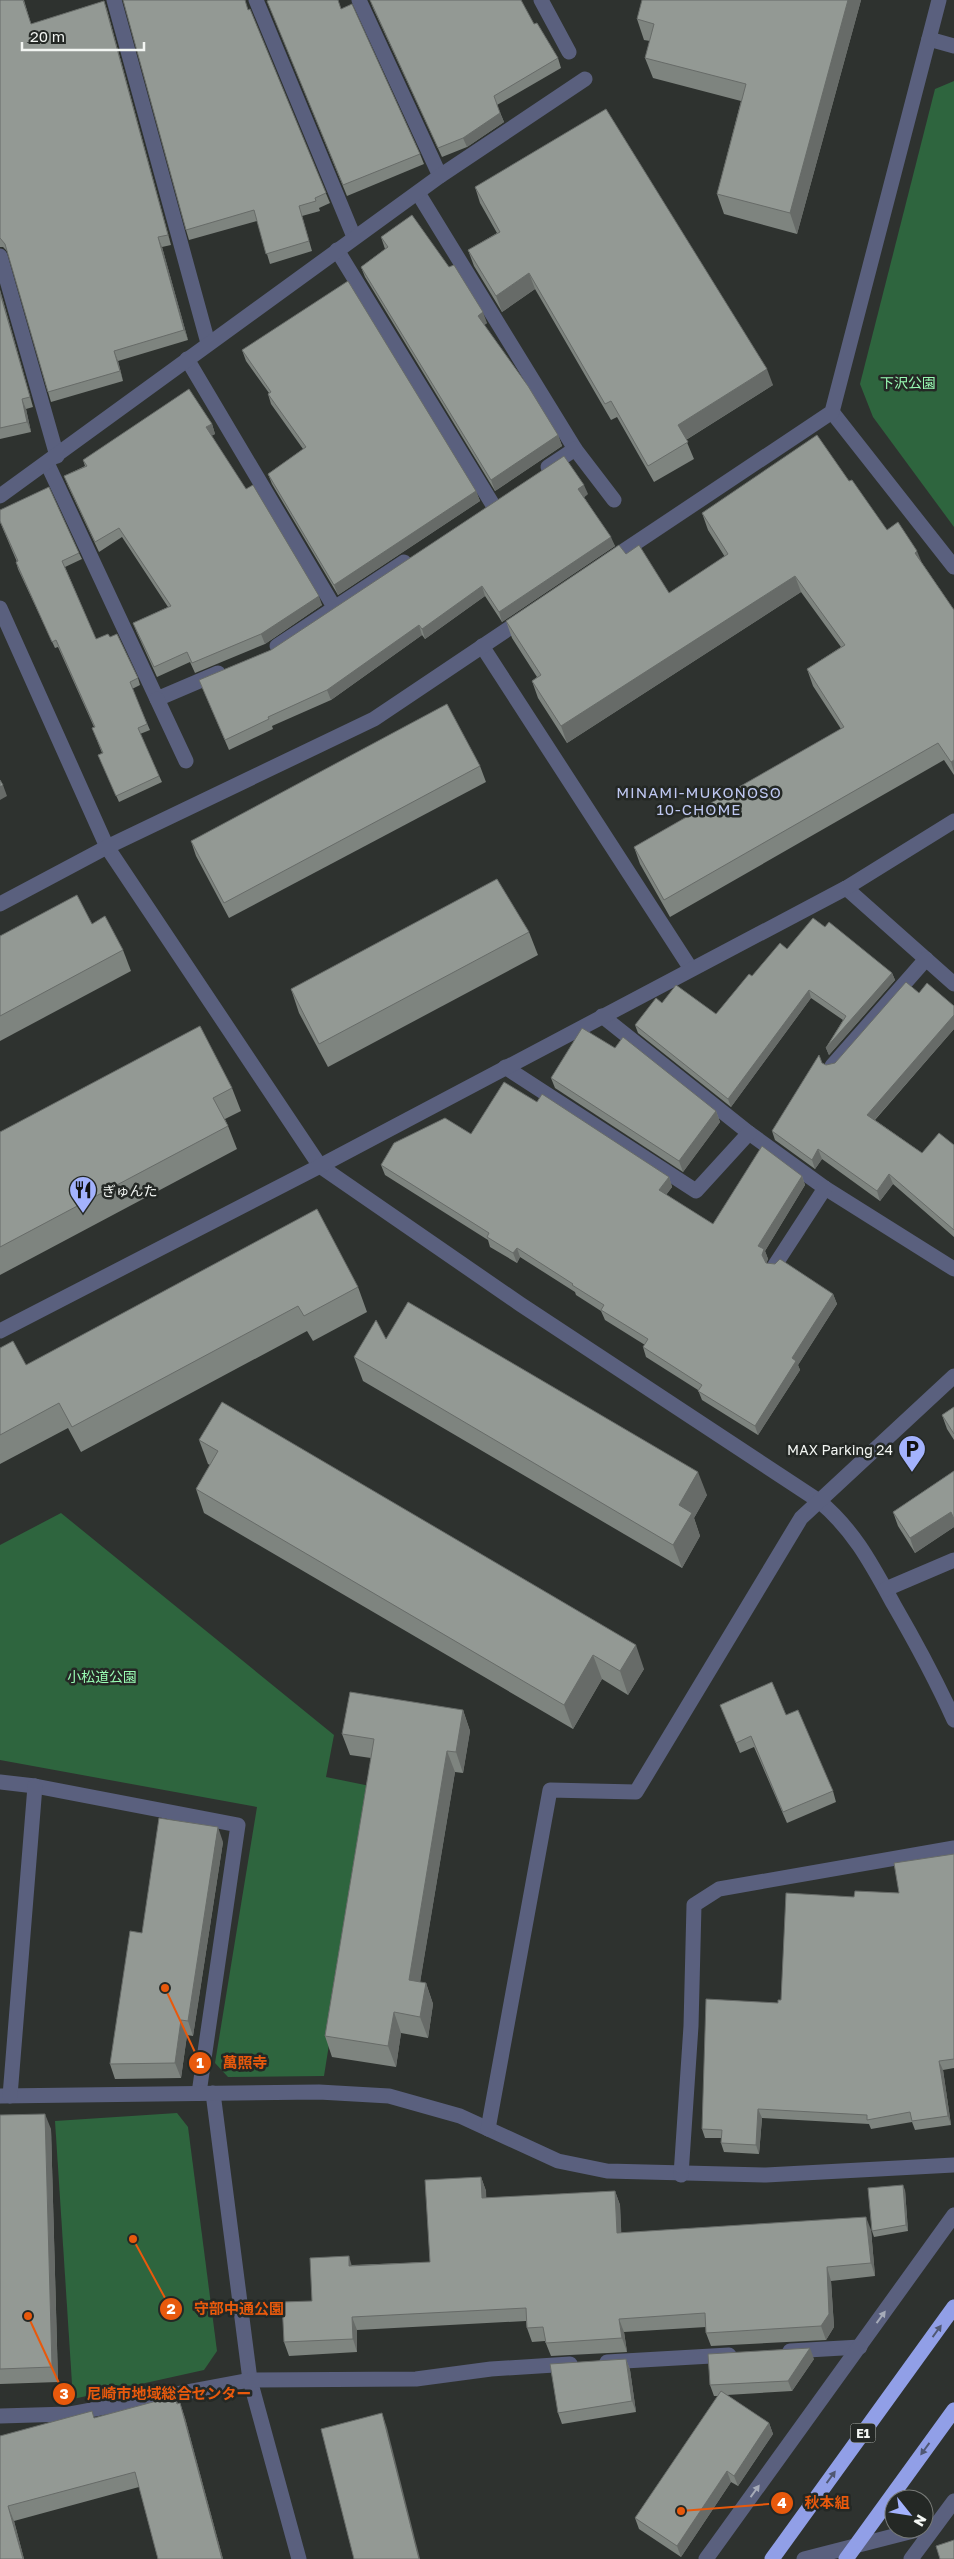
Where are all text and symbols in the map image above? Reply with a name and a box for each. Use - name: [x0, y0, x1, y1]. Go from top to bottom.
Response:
- scale bar: [22, 20, 145, 52]
- text: 20 m: [30, 27, 65, 45]
- park label: 下沢公園: [880, 374, 936, 391]
- district label: MINAMI-MUKONOSO 10-CHOME: [616, 783, 782, 818]
- restaurant icon: ぎゅんた: [68, 1175, 98, 1214]
- place label: ぎゅんた: [102, 1182, 158, 1199]
- parking icon: MAX Parking 24: [897, 1434, 927, 1473]
- place label: MAX Parking 24: [787, 1441, 893, 1458]
- park label: 小松道公園: [67, 1668, 137, 1685]
- callout: 萬照寺: [187, 2048, 277, 2078]
- text: 1: [196, 2053, 204, 2071]
- text: 萬照寺: [222, 2053, 268, 2071]
- callout: 守部中通公園: [159, 2294, 294, 2324]
- text: 2: [166, 2299, 176, 2317]
- text: 守部中通公園: [194, 2299, 284, 2317]
- one-way arrow: [876, 2310, 886, 2324]
- one-way arrow: [931, 2325, 942, 2338]
- callout: 尼崎市地域総合センター: [51, 2379, 261, 2409]
- text: 3: [59, 2384, 69, 2402]
- text: 尼崎市地域総合センター: [86, 2384, 252, 2402]
- road number: E1: [850, 2424, 876, 2442]
- one-way arrow: [921, 2443, 931, 2456]
- one-way arrow: [826, 2470, 836, 2484]
- one-way arrow: [750, 2484, 760, 2498]
- callout: 秋本組: [769, 2488, 859, 2518]
- north arrow: [884, 2489, 934, 2539]
- text: 4: [777, 2493, 787, 2511]
- text: 秋本組: [804, 2493, 850, 2511]
- text: N: [911, 2512, 931, 2530]

